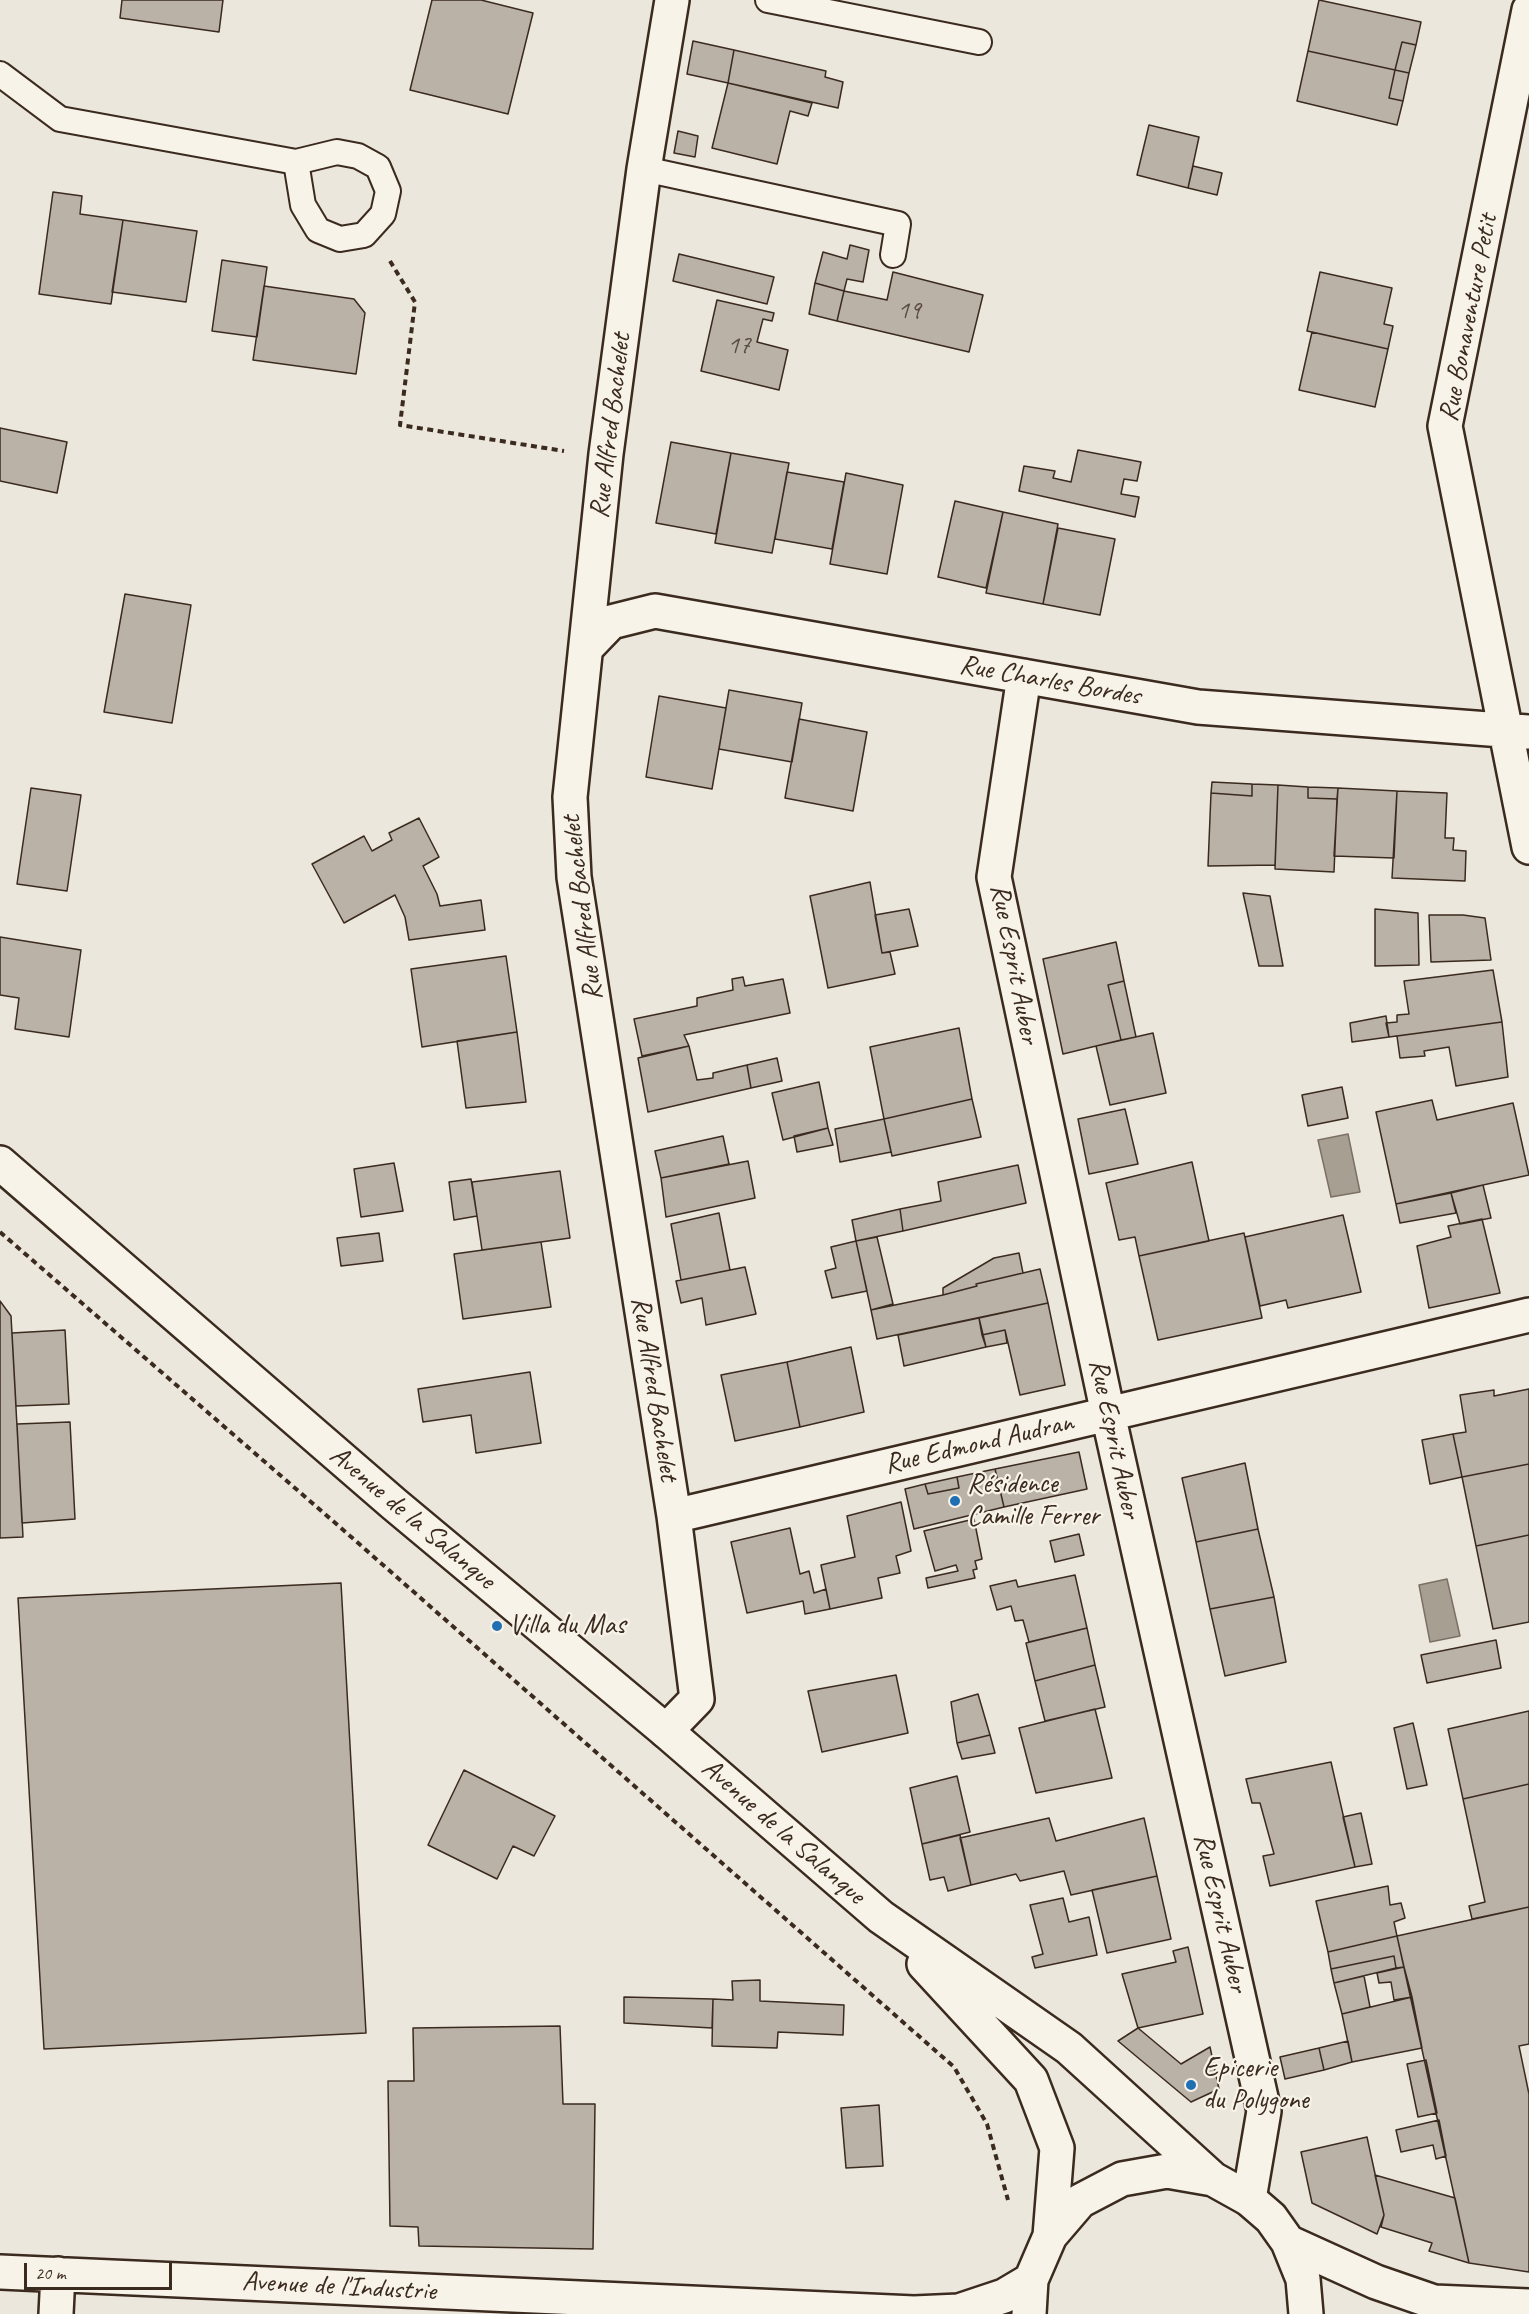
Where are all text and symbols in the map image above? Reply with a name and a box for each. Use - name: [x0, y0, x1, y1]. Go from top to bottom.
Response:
- street label: Rue Bonaventure Petit: [1432, 211, 1506, 425]
- house number: 19: [897, 295, 921, 327]
- house number: 17: [727, 330, 751, 362]
- street label: Rue Alfred Bachelet: [583, 332, 639, 520]
- street label: Rue Charles Bordes: [957, 649, 1143, 713]
- street label: Rue Alfred Bachelet: [555, 814, 611, 1002]
- street label: Rue Esprit Auber: [982, 881, 1046, 1047]
- street label: Rue Alfred Bachelet: [623, 1295, 685, 1483]
- street label: Rue Esprit Auber: [1081, 1356, 1147, 1522]
- street label: Rue Edmond Audran: [881, 1406, 1077, 1482]
- street label: Avenue de la Salanque: [322, 1439, 502, 1597]
- place label: Résidence Camille Ferrer: [967, 1468, 1099, 1534]
- marker: Résidence Camille Ferrer: [948, 1494, 962, 1508]
- place label: Villa du Mas: [509, 1609, 625, 1643]
- marker: Villa du Mas: [490, 1619, 504, 1633]
- street label: Avenue de la Salanque: [694, 1752, 872, 1912]
- street label: Rue Esprit Auber: [1185, 1830, 1255, 1996]
- place label: Epicerie du Polygone: [1203, 2052, 1309, 2118]
- marker: Epicerie du Polygone: [1184, 2078, 1198, 2092]
- scale bar: [27, 2251, 176, 2289]
- text: 20 m: [35, 2262, 66, 2284]
- street label: Avenue de l'Industrie: [241, 2265, 437, 2309]

